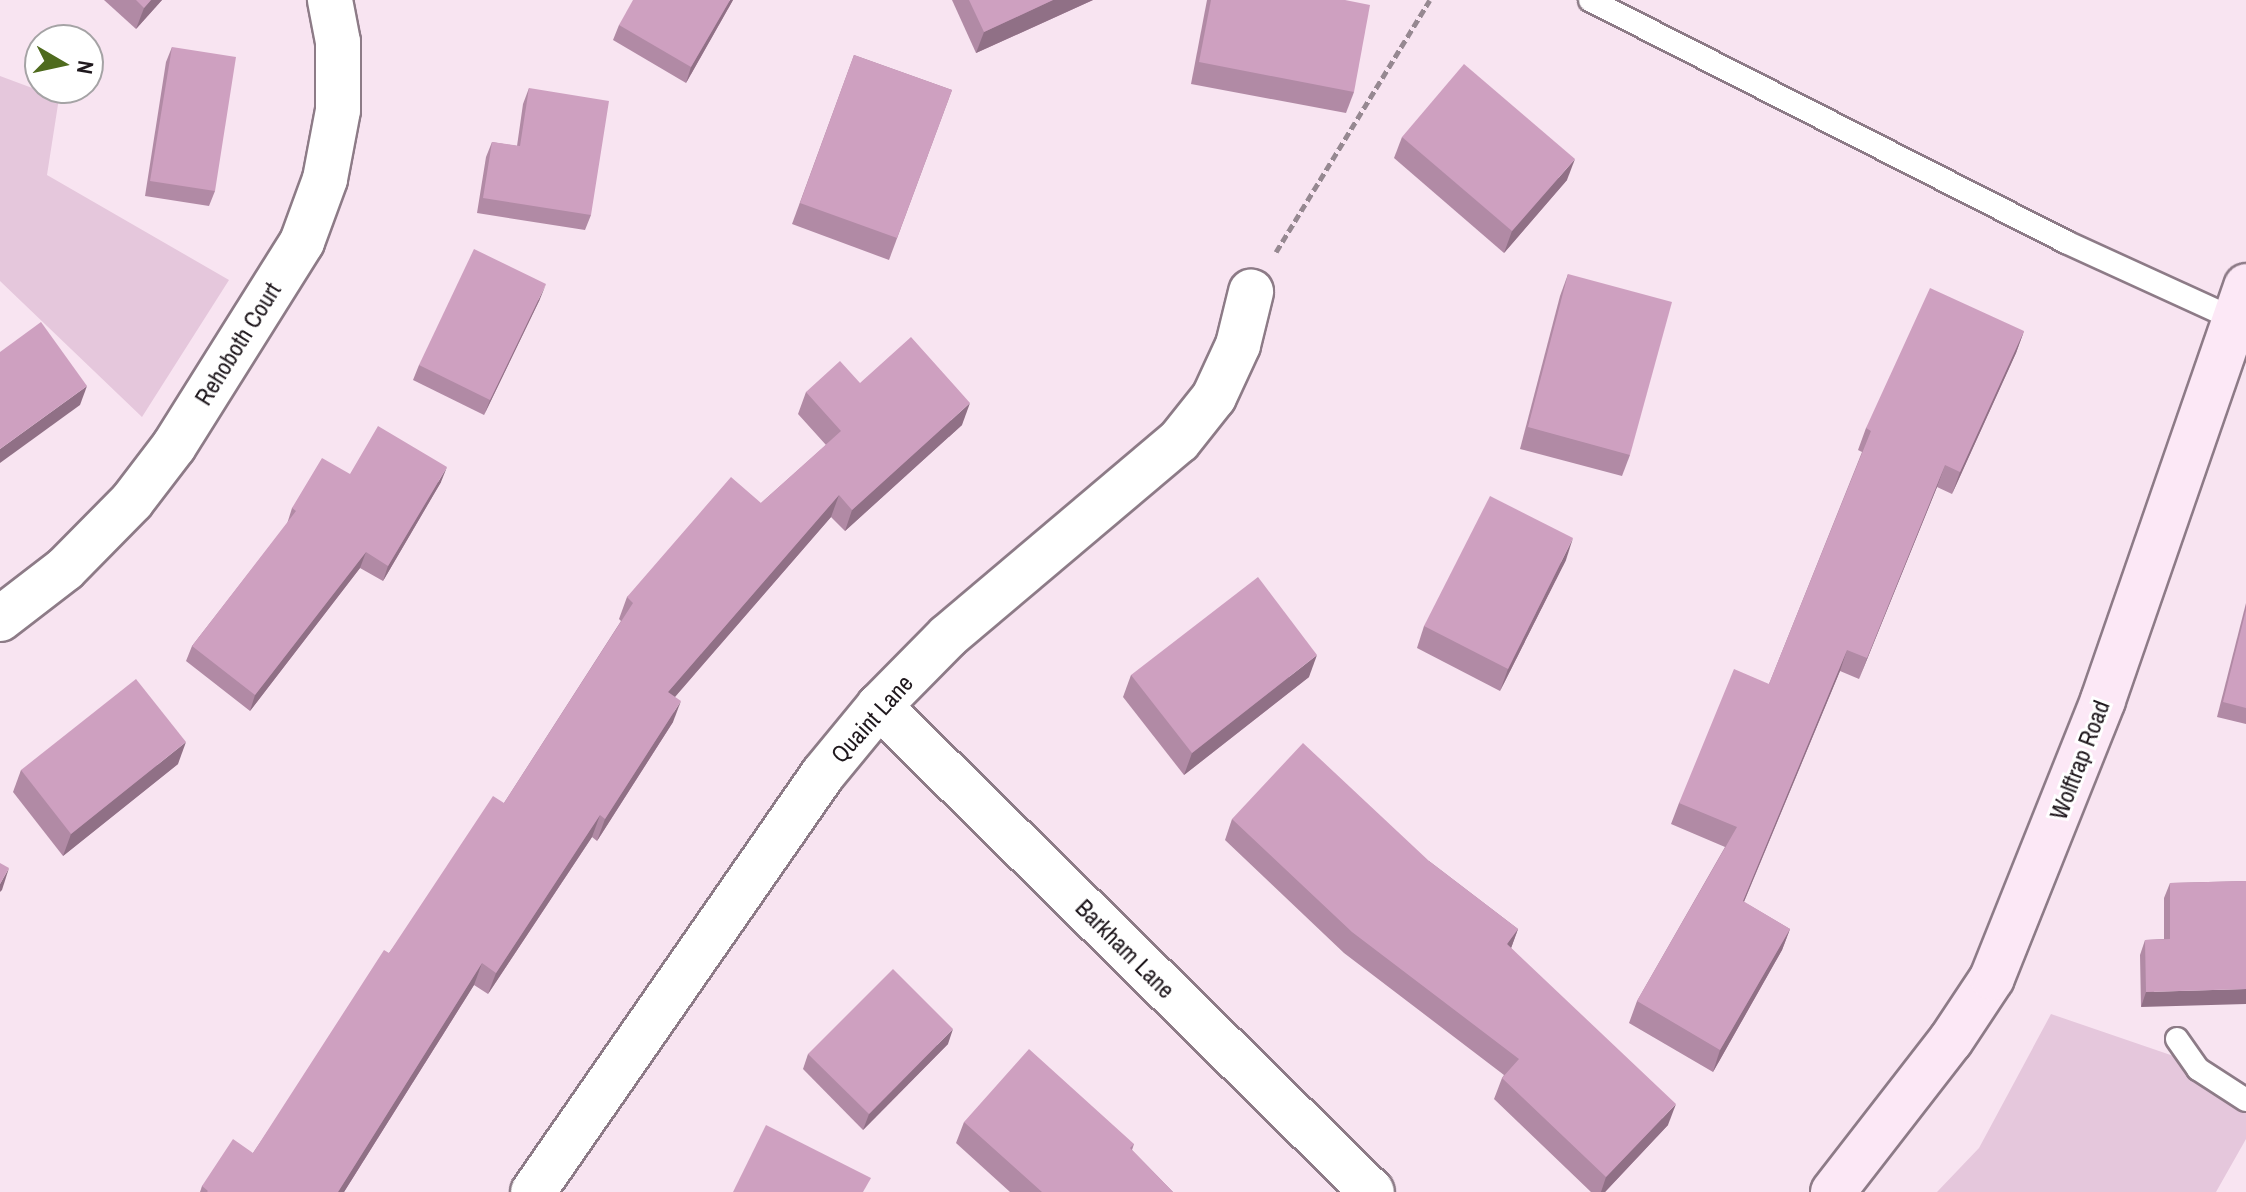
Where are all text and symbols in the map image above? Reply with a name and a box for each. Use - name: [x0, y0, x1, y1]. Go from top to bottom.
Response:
- north arrow: [24, 24, 104, 104]
- text: N: [70, 59, 102, 76]
- street label: Rehoboth Court: [189, 277, 287, 411]
- street label: Quaint Lane: [825, 669, 919, 769]
- street label: Wolftrap Road: [2044, 696, 2116, 824]
- street label: Barkham Lane: [1070, 894, 1180, 1004]

